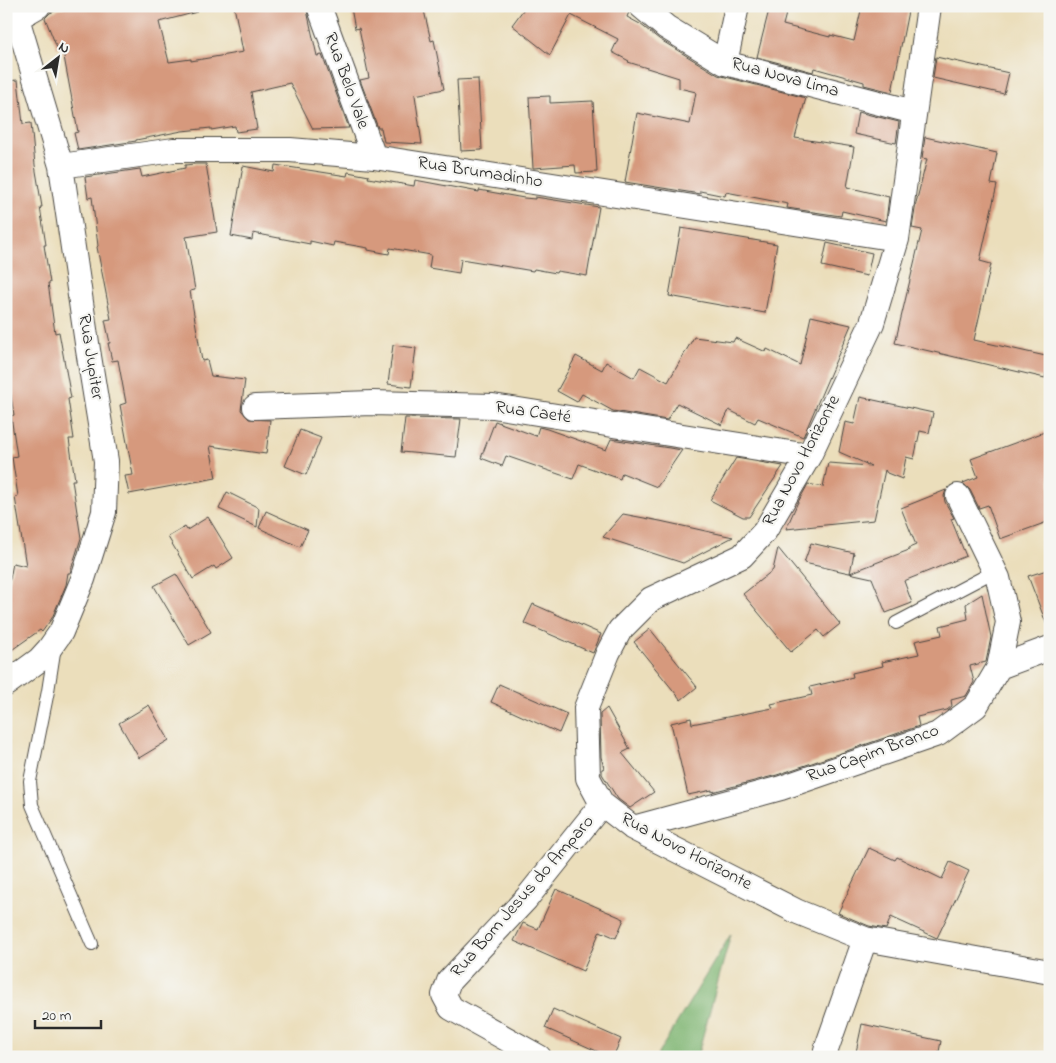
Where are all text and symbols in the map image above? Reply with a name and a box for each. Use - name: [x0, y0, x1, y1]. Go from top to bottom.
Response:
- street label: Rua Belo Vale: [317, 29, 376, 134]
- north arrow: [32, 32, 82, 82]
- text: N: [54, 37, 73, 60]
- street label: Rua Nova Lima: [728, 51, 842, 105]
- street label: Rua Brumadinho: [416, 150, 544, 196]
- street label: Rua Jupiter: [70, 312, 110, 402]
- street label: Rua Novo Horizonte: [756, 390, 848, 531]
- street label: Rua Caeté: [493, 395, 573, 431]
- street label: Rua Capim Branco: [803, 718, 943, 790]
- street label: Rua Novo Horizonte: [616, 806, 757, 898]
- street label: Rua Bom Jesus do Amparo: [445, 810, 601, 984]
- scale bar: [35, 998, 101, 1030]
- text: 20 m: [42, 1005, 72, 1027]

